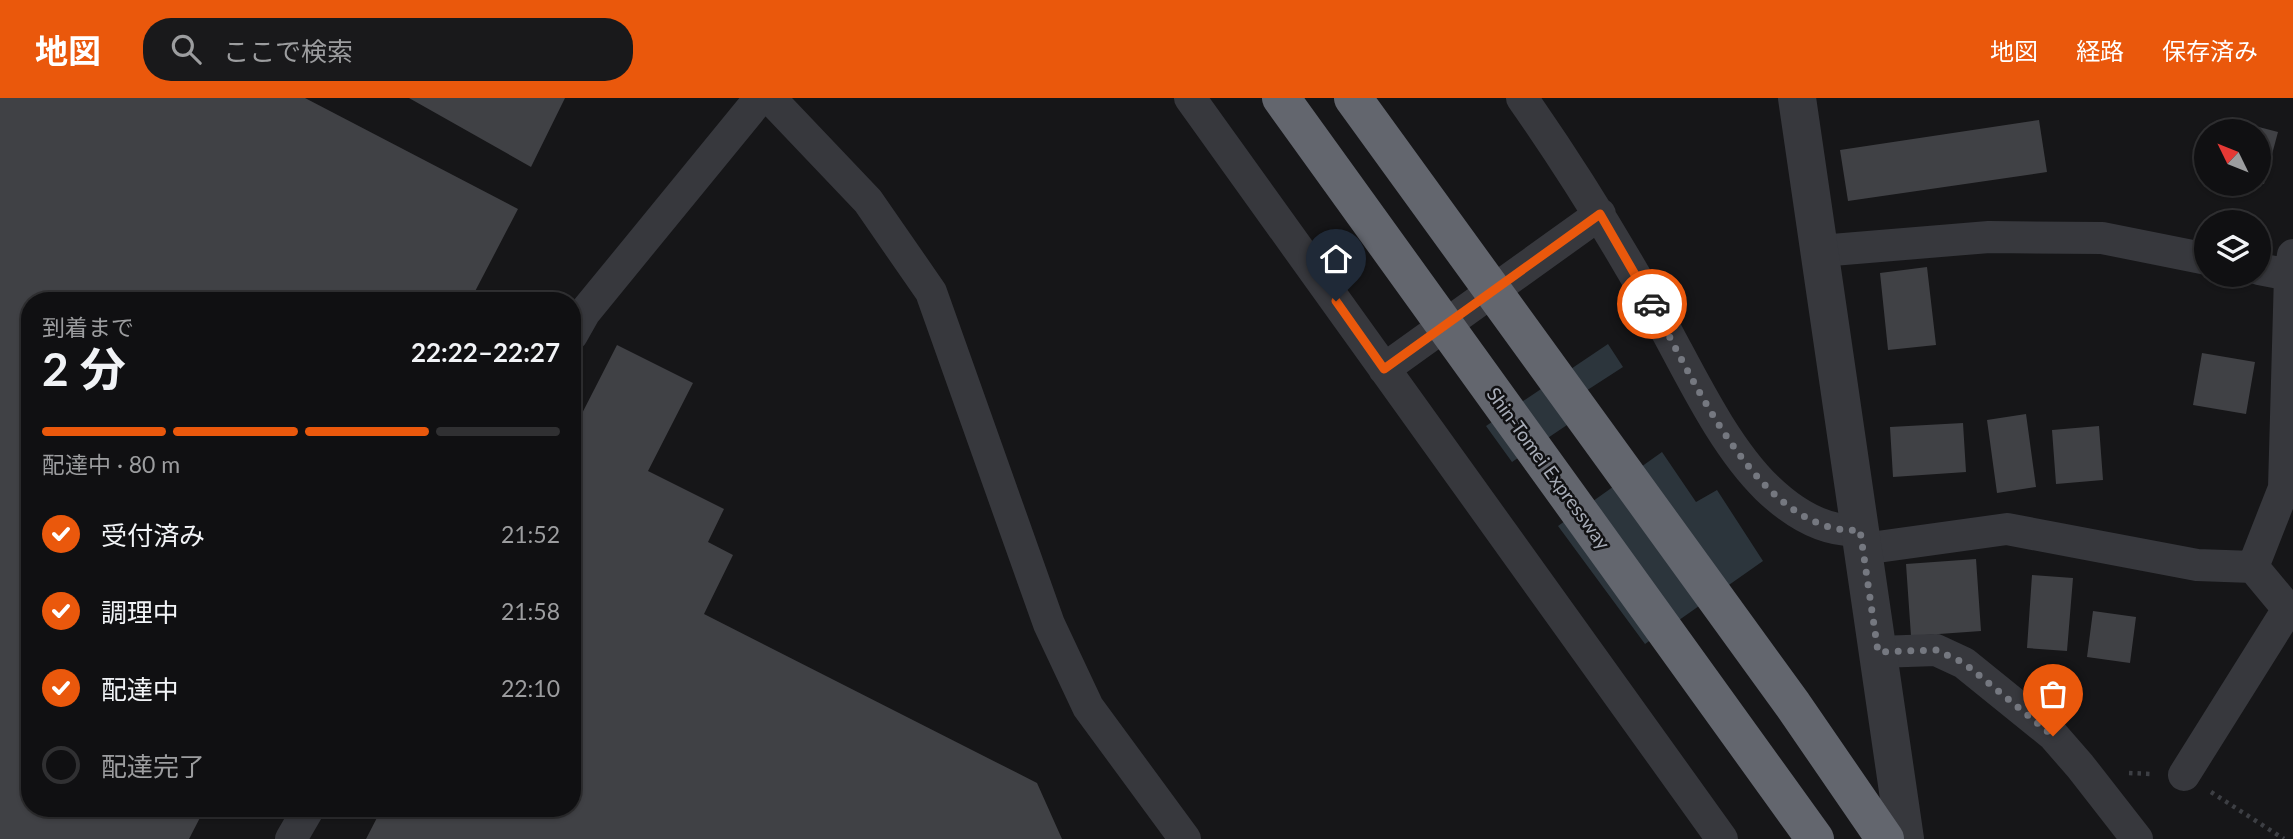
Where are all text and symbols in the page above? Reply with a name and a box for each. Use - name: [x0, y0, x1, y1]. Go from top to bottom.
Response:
- search box: [143, 18, 633, 81]
- text: 地図: [35, 30, 101, 70]
- icon: search: [167, 30, 205, 68]
- text: ここで検索: [223, 35, 353, 67]
- text: 地図: [1990, 36, 2038, 65]
- text: 経路: [2076, 36, 2124, 65]
- text: 保存済み: [2162, 36, 2258, 65]
- north arrow: [2194, 119, 2272, 196]
- map controls: [2194, 119, 2271, 287]
- button: layers: [2194, 210, 2271, 287]
- pin: [1306, 229, 1366, 301]
- icon: home: [1317, 240, 1355, 278]
- courier: [1617, 269, 1687, 339]
- icon: car: [1633, 285, 1671, 323]
- text: 到着まで: [42, 313, 134, 341]
- text: 22:22–22:27: [411, 336, 560, 368]
- text: 2 分: [42, 341, 126, 396]
- street label: Shin-Tomei Expressway: [1483, 383, 1616, 554]
- text: 配達中 · 80 m: [42, 450, 180, 478]
- icon: check: [42, 515, 80, 553]
- text: 受付済み: [101, 519, 205, 551]
- text: 21:52: [501, 520, 560, 548]
- icon: check: [42, 592, 80, 630]
- text: 調理中: [101, 596, 179, 628]
- text: 21:58: [501, 597, 560, 625]
- pin: [2023, 664, 2083, 736]
- icon: check: [42, 669, 80, 707]
- text: 配達中: [101, 673, 179, 705]
- text: 22:10: [501, 674, 560, 702]
- icon: bag: [2034, 675, 2072, 713]
- text: 配達完了: [101, 750, 205, 782]

